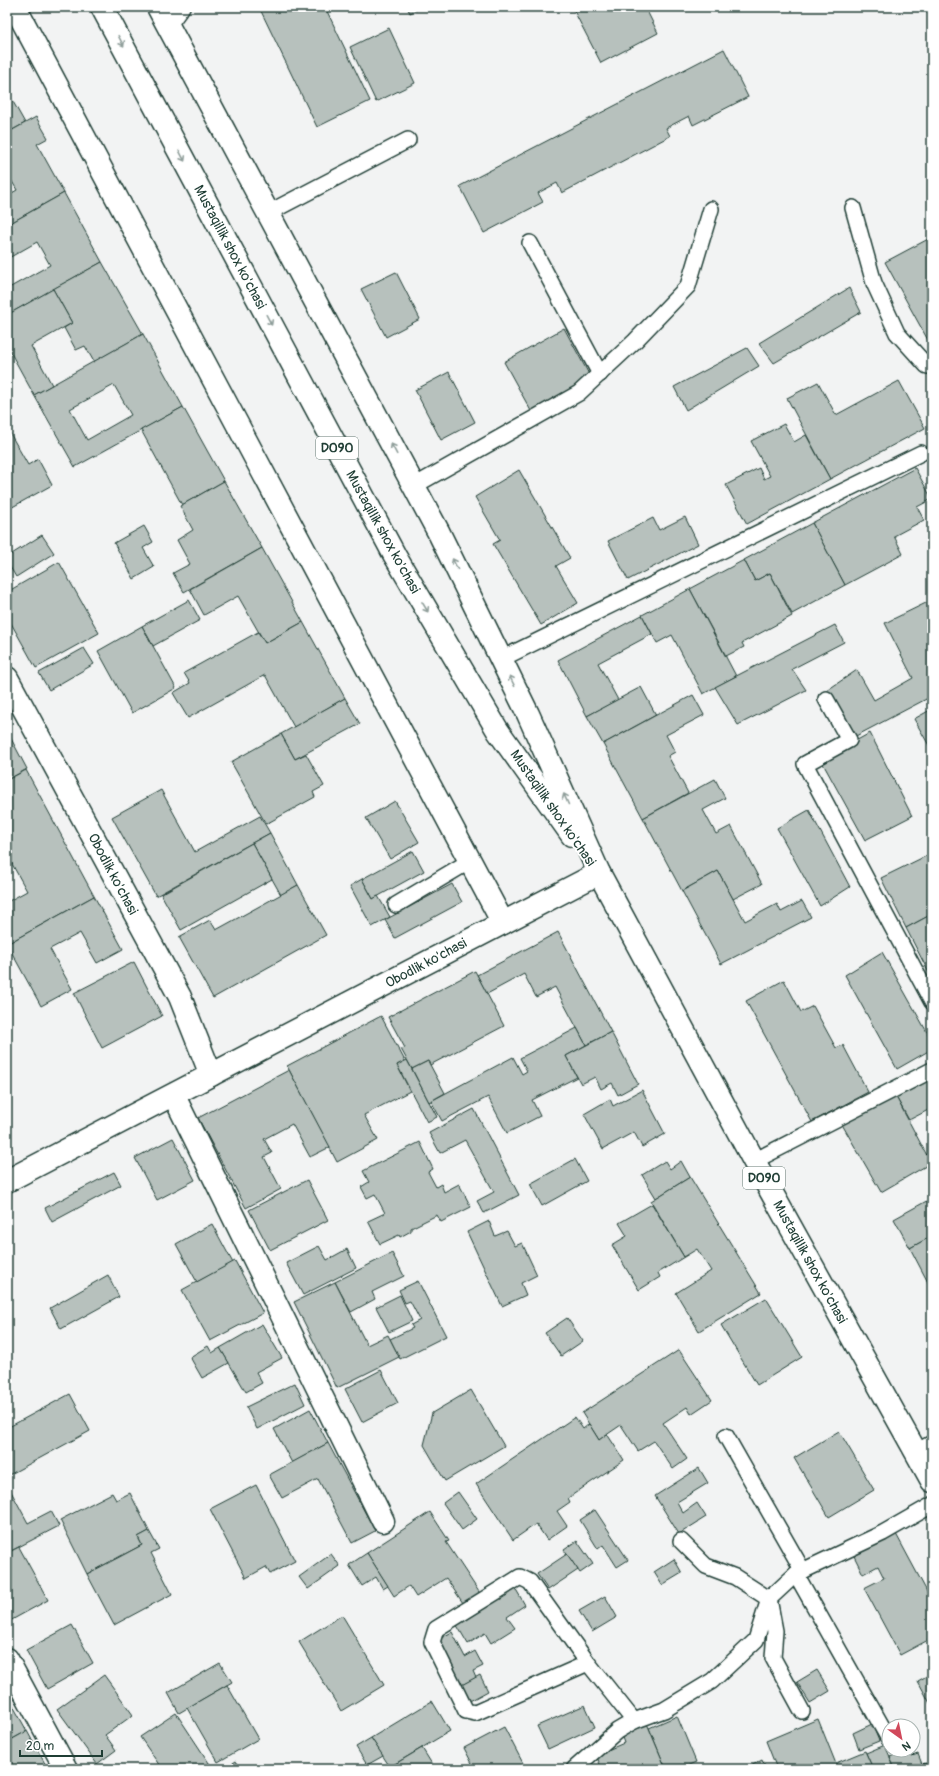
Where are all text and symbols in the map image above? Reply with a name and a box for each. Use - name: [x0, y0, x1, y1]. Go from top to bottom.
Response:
- one-way arrow: [117, 35, 125, 47]
- one-way arrow: [179, 150, 186, 162]
- street label: Mustaqillik shox ko'chasi: [190, 182, 270, 312]
- one-way arrow: [266, 314, 273, 326]
- road number: D090: [316, 437, 358, 459]
- one-way arrow: [390, 443, 398, 455]
- street label: Mustaqillik shox ko'chasi: [342, 468, 424, 597]
- one-way arrow: [451, 559, 458, 571]
- one-way arrow: [421, 601, 429, 613]
- one-way arrow: [508, 675, 515, 687]
- street label: Mustaqillik shox ko'chasi: [506, 747, 600, 870]
- one-way arrow: [562, 793, 569, 805]
- street label: Obodlik ko'chasi: [84, 830, 142, 918]
- street label: Obodlik ko'chasi: [382, 934, 470, 992]
- road number: D090: [743, 1167, 785, 1189]
- street label: Mustaqillik shox ko'chasi: [769, 1198, 851, 1327]
- north arrow: [881, 1718, 921, 1758]
- scale bar: [20, 1732, 102, 1758]
- text: N: [899, 1738, 913, 1754]
- text: 20 m: [26, 1739, 55, 1754]

